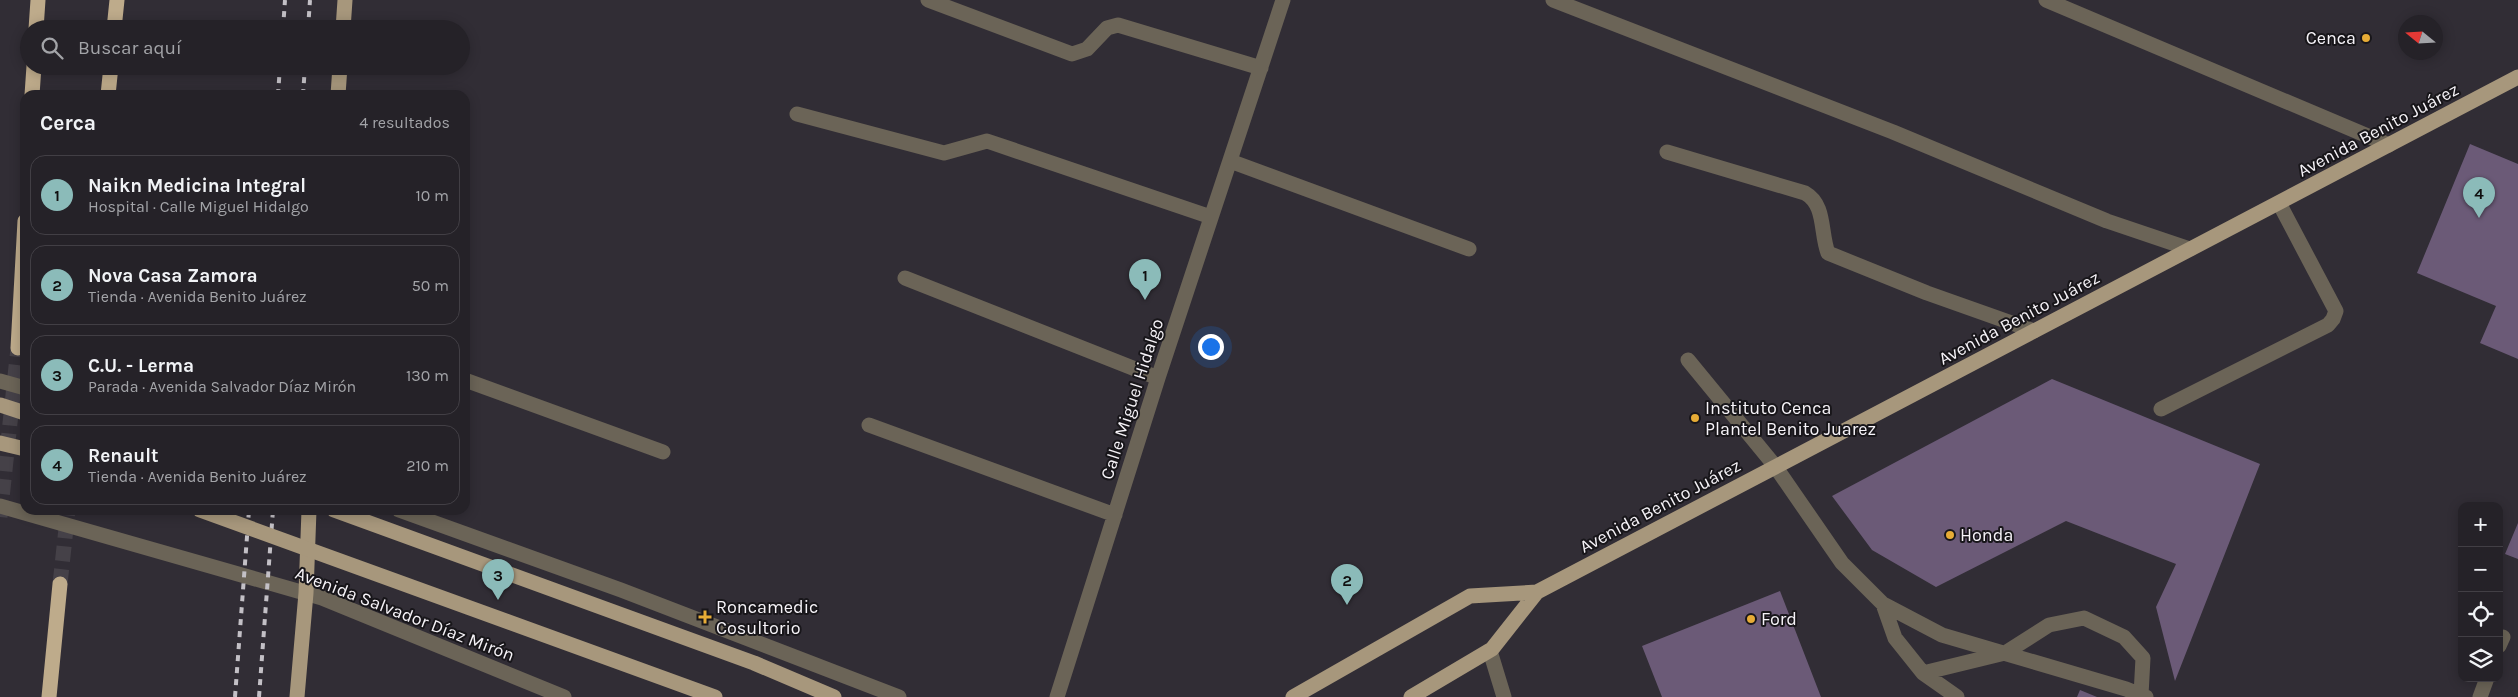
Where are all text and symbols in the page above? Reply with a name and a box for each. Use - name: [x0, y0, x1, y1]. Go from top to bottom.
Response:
- north arrow: [2398, 15, 2443, 60]
- search box: [20, 20, 470, 75]
- place label: Cenca: [2306, 27, 2356, 49]
- marker: Cenca: [2360, 32, 2372, 44]
- icon: search: [38, 34, 66, 62]
- text: Buscar aquí: [78, 37, 182, 59]
- street label: Avenida Benito Juárez: [2294, 78, 2462, 182]
- text: Cerca: [40, 111, 96, 135]
- text: 4 resultados: [359, 113, 450, 132]
- text: Naikn Medicina Integral: [88, 175, 306, 197]
- pin: 4: [2463, 177, 2495, 218]
- text: 1: [54, 186, 60, 205]
- text: 10 m: [415, 186, 449, 205]
- text: Hospital · Calle Miguel Hidalgo: [88, 197, 309, 216]
- pin: 1: [1129, 259, 1161, 300]
- text: Nova Casa Zamora: [88, 265, 258, 287]
- street label: Avenida Benito Juárez: [1935, 266, 2103, 370]
- text: 2: [52, 276, 62, 295]
- text: 50 m: [412, 276, 449, 295]
- text: Tienda · Avenida Benito Juárez: [88, 287, 307, 306]
- street label: Calle Miguel Hidalgo: [1096, 316, 1168, 482]
- your location: [1198, 334, 1224, 360]
- text: C.U. - Lerma: [88, 355, 194, 377]
- text: 3: [52, 366, 62, 385]
- text: 130 m: [406, 366, 449, 385]
- text: Parada · Avenida Salvador Díaz Mirón: [88, 377, 356, 396]
- place label: Instituto Cenca Plantel Benito Juarez: [1705, 397, 1876, 440]
- marker: Instituto Cenca Plantel Benito Juarez: [1689, 412, 1701, 424]
- text: Renault: [88, 445, 158, 467]
- street label: Avenida Benito Juárez: [1576, 454, 1744, 558]
- text: 4: [52, 456, 62, 475]
- text: 210 m: [406, 456, 449, 475]
- text: Tienda · Avenida Benito Juárez: [88, 467, 307, 486]
- map controls: [2458, 502, 2503, 682]
- button: +: [2458, 502, 2503, 547]
- place label: Honda: [1960, 524, 2013, 546]
- marker: Honda: [1944, 529, 1956, 541]
- button: −: [2458, 547, 2503, 592]
- pin: 3: [482, 559, 514, 600]
- street label: Avenida Salvador Díaz Mirón: [292, 562, 518, 666]
- pin: 2: [1331, 564, 1363, 605]
- button: locate: [2458, 592, 2503, 637]
- place label: Roncamedic Cosultorio: [716, 596, 818, 639]
- place label: Ford: [1761, 608, 1797, 630]
- marker: Roncamedic Cosultorio: [698, 610, 712, 624]
- marker: Ford: [1745, 613, 1757, 625]
- button: layers: [2458, 637, 2503, 682]

